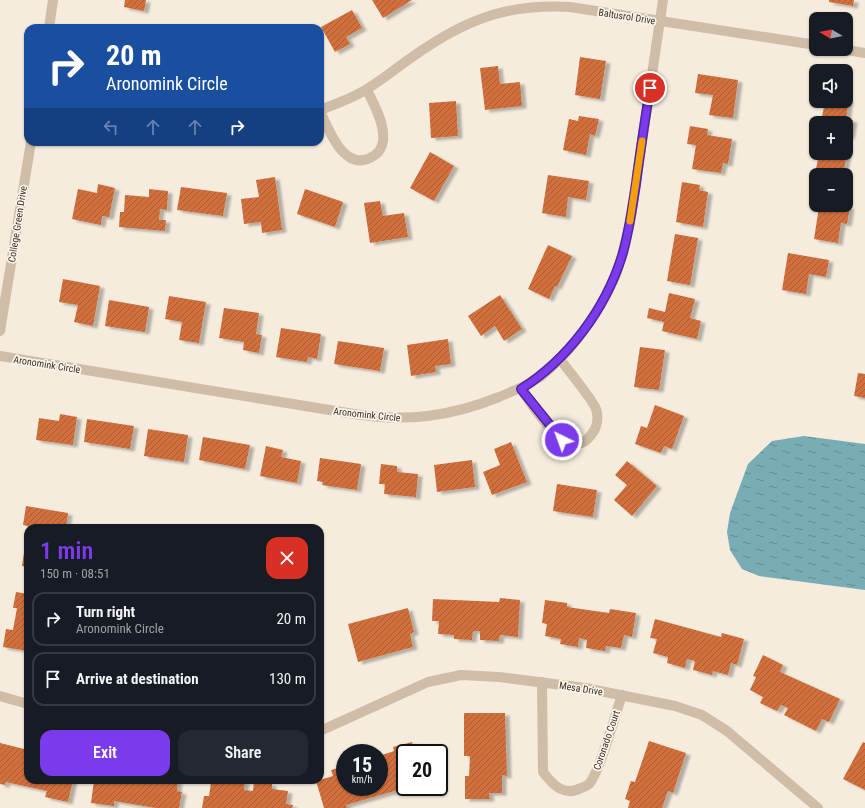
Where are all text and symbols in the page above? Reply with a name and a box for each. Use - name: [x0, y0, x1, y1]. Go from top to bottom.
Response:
- street label: Baltusrol Drive: [598, 7, 656, 26]
- north arrow: [809, 12, 853, 56]
- map controls: [809, 12, 853, 212]
- text: 20 m: [106, 39, 162, 72]
- icon: right: [40, 40, 92, 92]
- button: sound: [809, 64, 853, 108]
- pin: [633, 71, 667, 105]
- text: Aronomink Circle: [106, 73, 228, 94]
- icon: arrive: [639, 77, 661, 99]
- icon: left: [100, 116, 122, 138]
- icon: ahead: [142, 116, 164, 138]
- icon: ahead: [184, 116, 206, 138]
- icon: right: [226, 116, 248, 138]
- button: +: [809, 116, 853, 160]
- button: −: [809, 168, 853, 212]
- street label: College Green Drive: [6, 185, 29, 263]
- street label: Aronomink Circle: [13, 354, 81, 375]
- street label: Aronomink Circle: [333, 405, 401, 424]
- position arrow: [541, 419, 583, 461]
- text: 1 min: [40, 537, 93, 565]
- button: close: [266, 537, 308, 579]
- text: 150 m · 08:51: [40, 566, 110, 581]
- text: Turn right: [76, 603, 135, 621]
- icon: right: [42, 608, 64, 630]
- text: 20 m: [276, 610, 306, 628]
- text: Aronomink Circle: [76, 621, 164, 636]
- icon: arrive: [42, 668, 64, 690]
- text: Arrive at destination: [76, 670, 199, 688]
- text: 130 m: [269, 670, 306, 688]
- street label: Mesa Drive: [558, 680, 604, 697]
- street label: Coronado Court: [591, 709, 622, 771]
- button: Exit: [40, 730, 170, 776]
- button: Share: [178, 730, 308, 776]
- speed limit sign: 20: [396, 744, 448, 796]
- text: 15: [352, 753, 372, 777]
- text: km/h: [352, 774, 372, 785]

